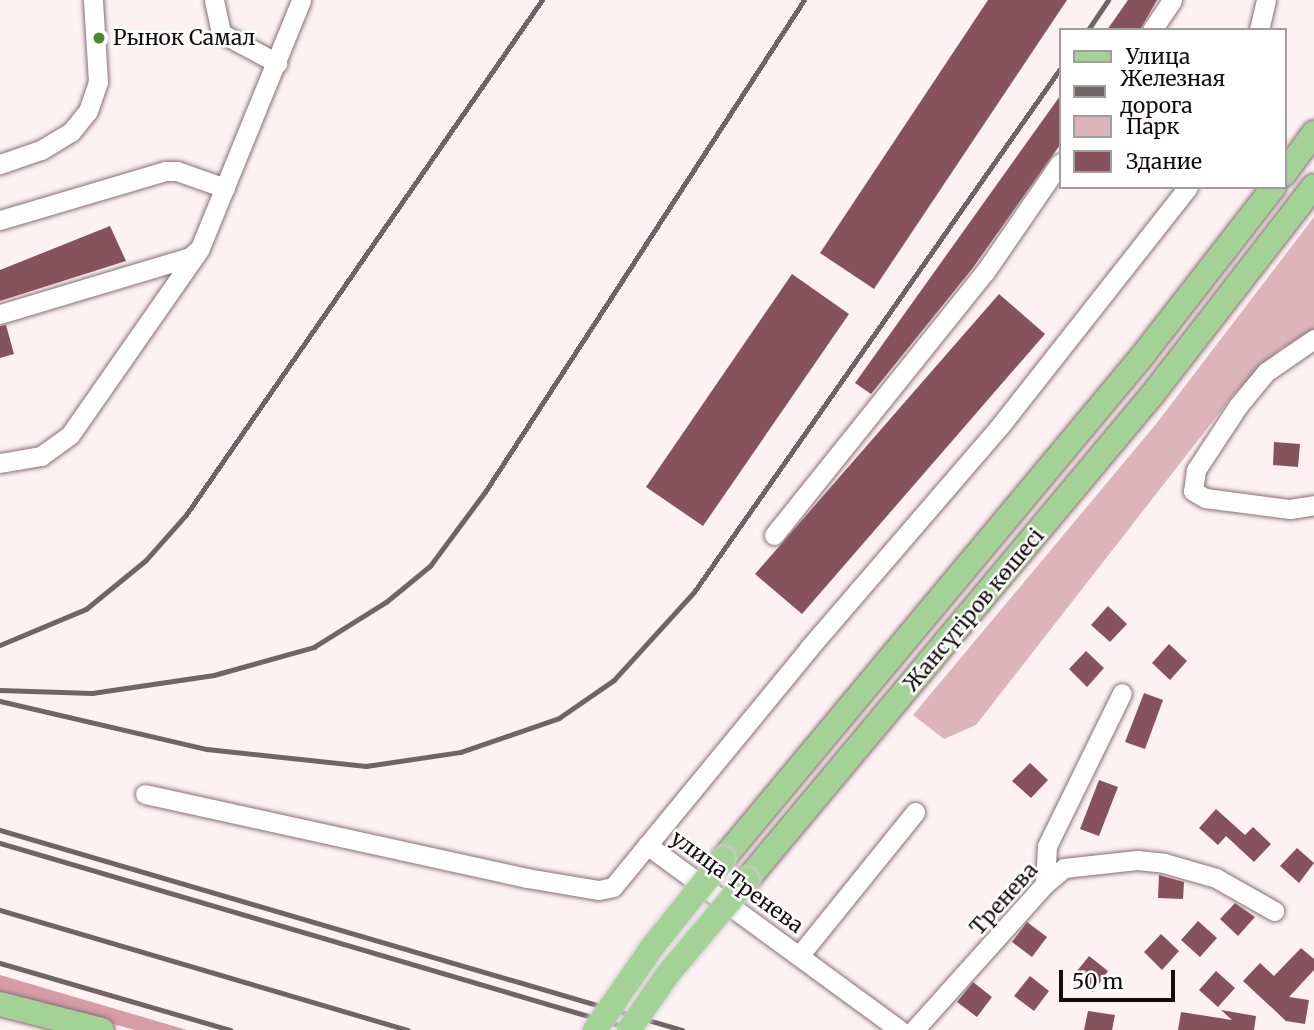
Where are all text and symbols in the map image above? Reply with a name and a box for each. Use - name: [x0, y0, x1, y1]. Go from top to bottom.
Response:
- place label: Рынок Самал: [113, 25, 255, 51]
- legend: [1058, 28, 1286, 189]
- marker: Рынок Самал: [91, 30, 107, 46]
- text: Улица: [1126, 43, 1190, 70]
- text: Железная дорога: [1120, 65, 1225, 119]
- text: Парк: [1126, 113, 1180, 140]
- text: Здание: [1126, 148, 1202, 175]
- street label: Жансүгіров көшесі: [899, 524, 1049, 696]
- street label: улица Тренева: [666, 825, 808, 939]
- street label: Тренева: [965, 858, 1043, 940]
- scale bar: [1062, 956, 1178, 1000]
- text: 50 m: [1072, 968, 1123, 995]

